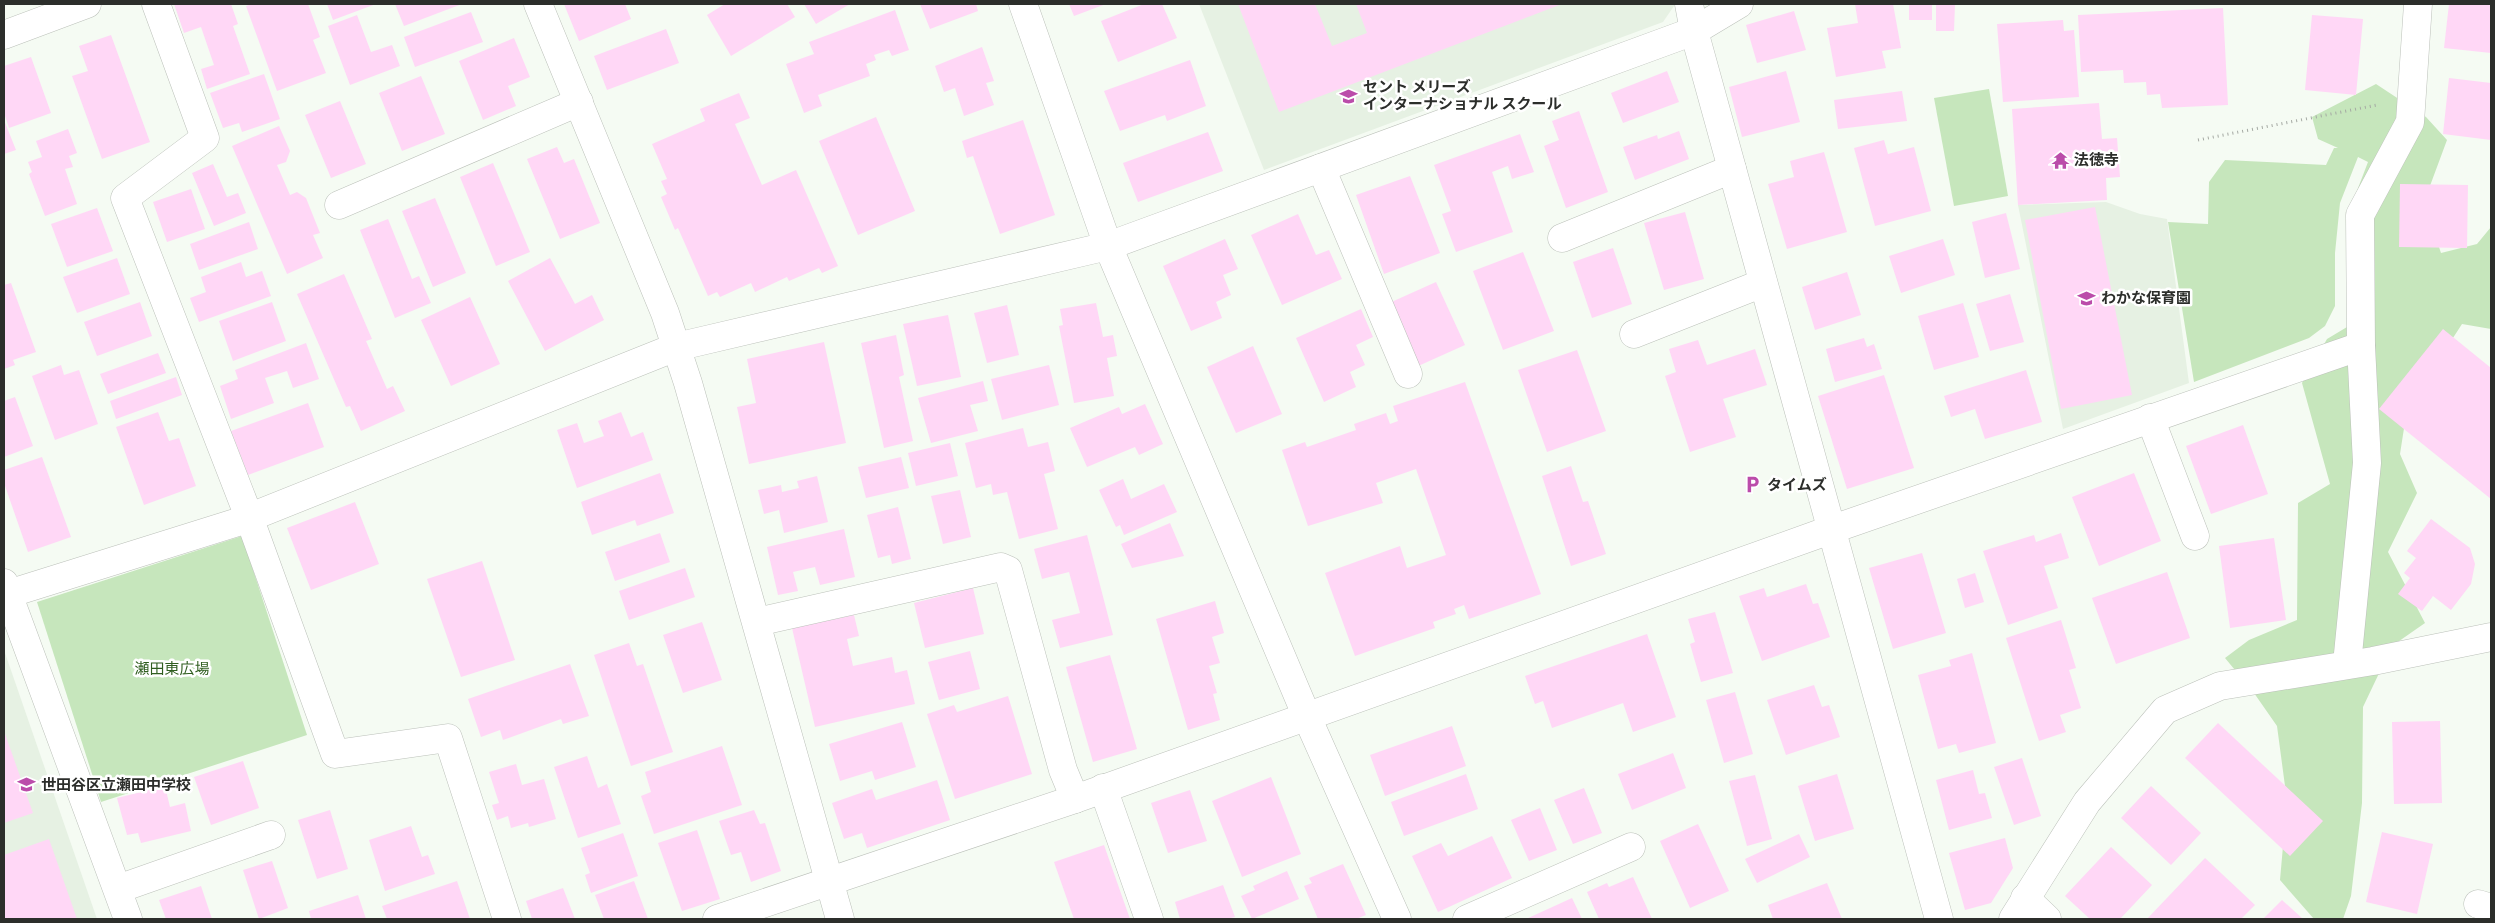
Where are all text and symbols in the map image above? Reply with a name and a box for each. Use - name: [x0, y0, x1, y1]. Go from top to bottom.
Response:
- place label: セント メリーズ インターナショナル スクール: [1363, 78, 1562, 113]
- school or university icon: セント メリーズ インターナショナル スクール: [1339, 86, 1359, 106]
- temple icon: 法徳寺: [2050, 150, 2070, 170]
- place label: 法徳寺: [2074, 151, 2119, 169]
- school or university icon: わかな保育園: [2077, 288, 2097, 308]
- place label: わかな保育園: [2101, 289, 2191, 307]
- parking icon: タイムズ: [1743, 475, 1763, 495]
- place label: タイムズ: [1767, 476, 1827, 494]
- park label: 瀬田東広場: [134, 660, 210, 678]
- school or university icon: 世田谷区立瀬田中学校: [17, 775, 37, 795]
- place label: 世田谷区立瀬田中学校: [41, 776, 191, 794]

